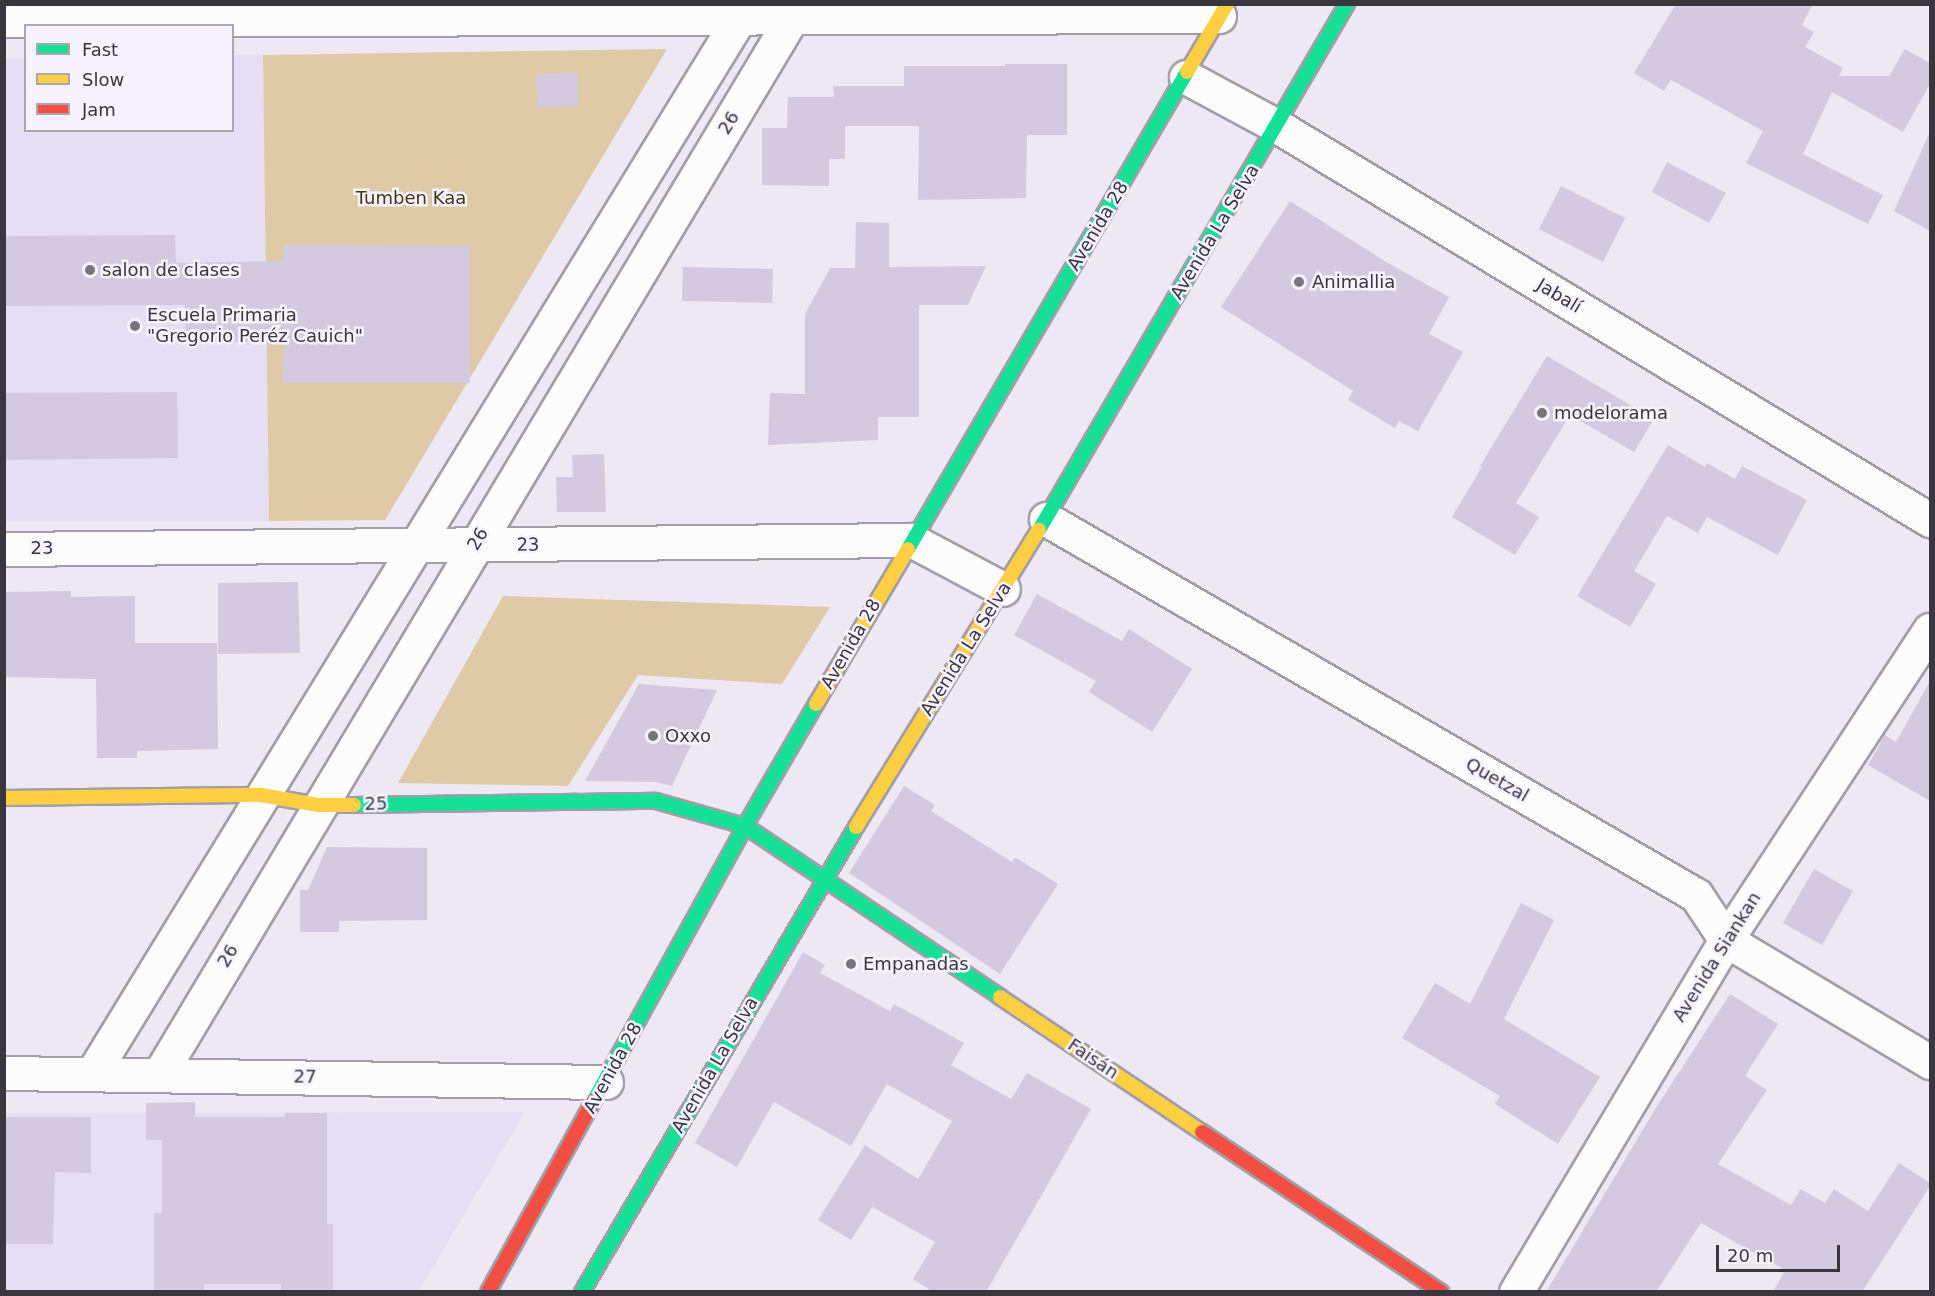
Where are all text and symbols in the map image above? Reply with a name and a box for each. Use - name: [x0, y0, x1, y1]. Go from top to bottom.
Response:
- legend: [24, 24, 234, 132]
- text: Fast: [82, 39, 118, 60]
- text: Slow: [82, 69, 124, 90]
- text: Jam: [82, 99, 116, 120]
- street label: 26: [714, 108, 744, 138]
- street label: Avenida La Selva: [1166, 161, 1264, 303]
- street label: Avenida 28: [1063, 177, 1133, 275]
- park label: Tumben Kaa: [356, 187, 466, 209]
- place label: salon de clases: [102, 259, 240, 281]
- marker: salon de clases: [83, 263, 97, 277]
- place label: Animallia: [1312, 271, 1395, 293]
- marker: Animallia: [1290, 273, 1308, 291]
- street label: Jabalí: [1533, 274, 1585, 318]
- place label: Escuela Primaria "Gregorio Peréz Cauich": [147, 305, 363, 348]
- marker: Escuela Primaria "Gregorio Peréz Cauich": [128, 319, 142, 333]
- place label: modelorama: [1554, 402, 1668, 424]
- marker: modelorama: [1535, 406, 1549, 420]
- street label: 26: [463, 524, 493, 554]
- street label: 23: [516, 534, 540, 556]
- street label: 23: [31, 537, 53, 559]
- street label: Avenida La Selva: [916, 578, 1016, 720]
- street label: Avenida 28: [817, 595, 885, 693]
- place label: Oxxo: [665, 725, 711, 747]
- marker: Oxxo: [646, 729, 660, 743]
- street label: Quetzal: [1462, 753, 1532, 807]
- street label: 25: [364, 793, 388, 815]
- street label: Avenida Siankan: [1668, 888, 1766, 1026]
- street label: 26: [213, 941, 243, 971]
- place label: Empanadas: [863, 953, 969, 975]
- marker: Empanadas: [844, 957, 858, 971]
- street label: Avenida La Selva: [667, 993, 763, 1137]
- street label: Avenida 28: [579, 1019, 647, 1117]
- street label: Faisán: [1064, 1034, 1122, 1084]
- street label: 27: [293, 1066, 317, 1088]
- scale bar: [1719, 1233, 1844, 1271]
- text: 20 m: [1727, 1245, 1773, 1266]

